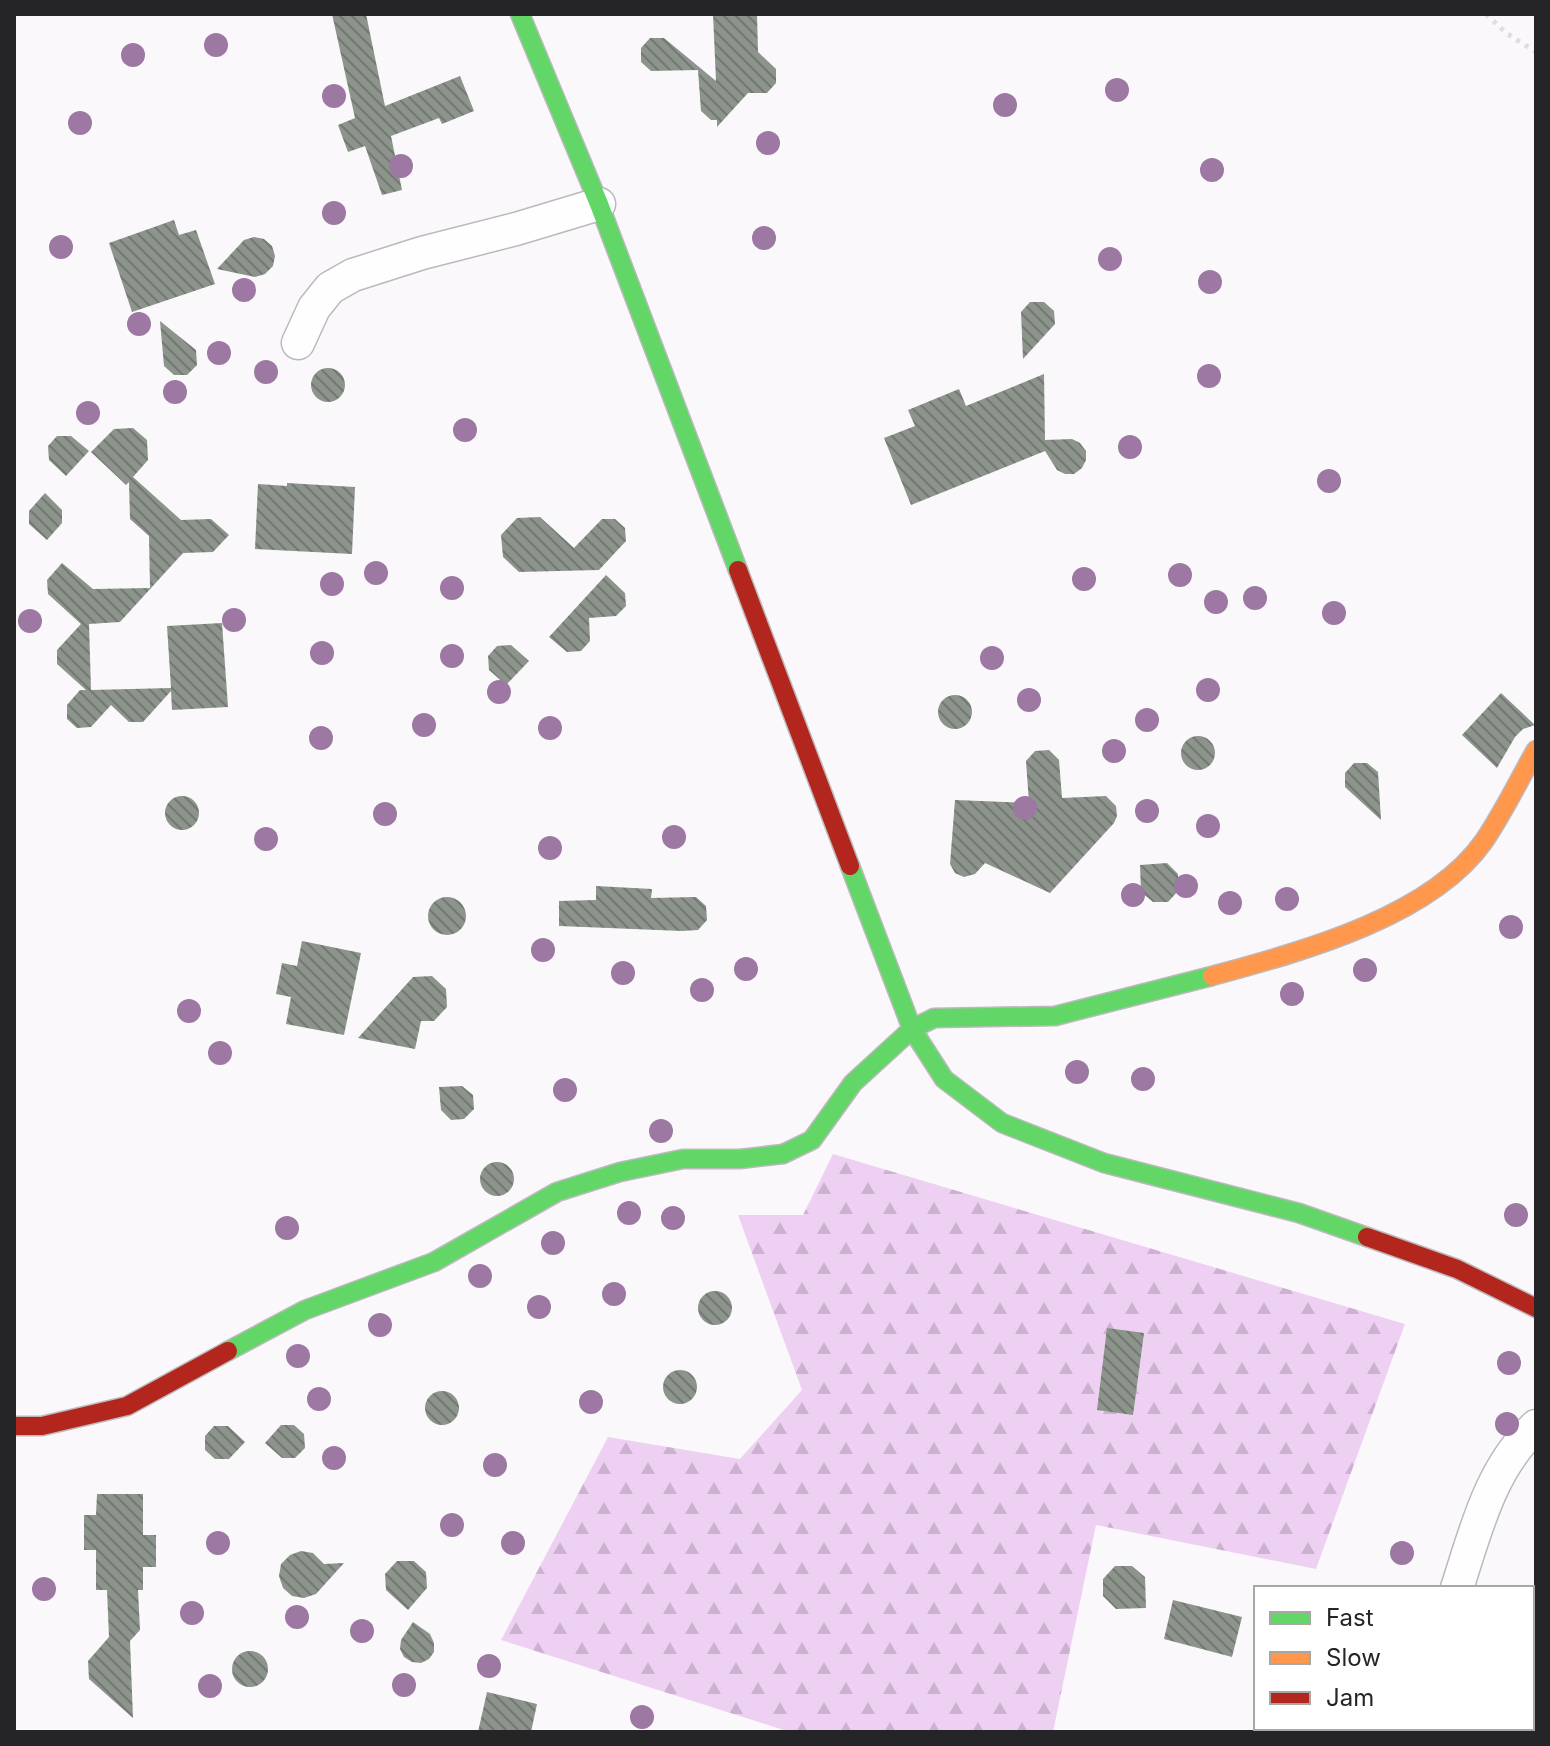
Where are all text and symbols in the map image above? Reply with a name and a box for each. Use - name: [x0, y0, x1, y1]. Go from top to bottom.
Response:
- legend: [1254, 1586, 1534, 1730]
- text: Fast: [1326, 1603, 1374, 1632]
- text: Slow: [1326, 1643, 1381, 1672]
- text: Jam: [1326, 1683, 1374, 1712]

